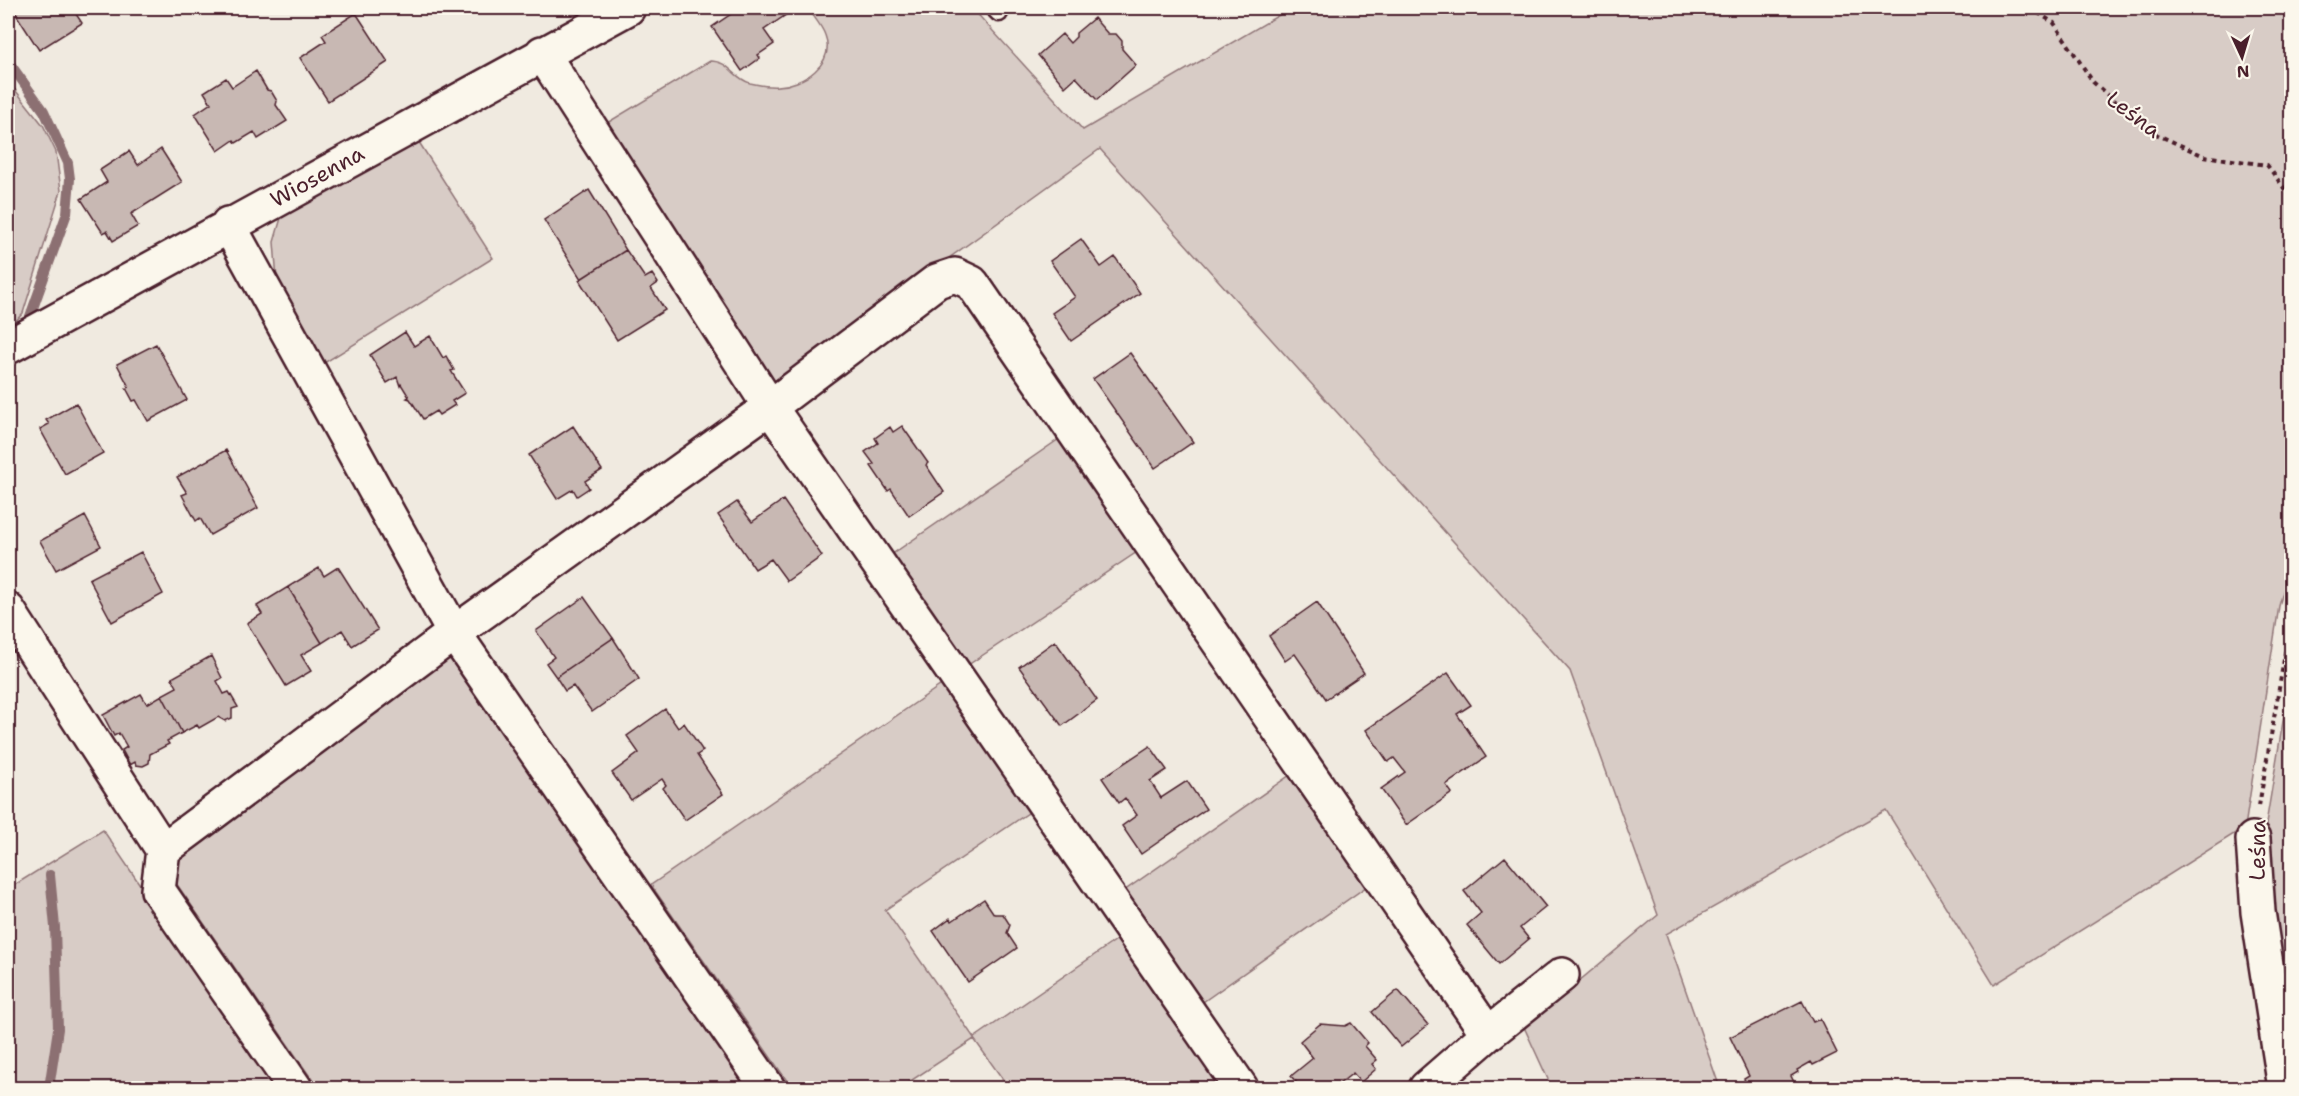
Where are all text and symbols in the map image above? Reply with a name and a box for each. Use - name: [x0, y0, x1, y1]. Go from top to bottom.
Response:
- north arrow: [2212, 27, 2272, 87]
- text: N: [2236, 61, 2250, 82]
- street label: Leśna: [2100, 84, 2167, 145]
- street label: Wiosenna: [265, 139, 370, 214]
- street label: Leśna: [2242, 819, 2273, 881]

